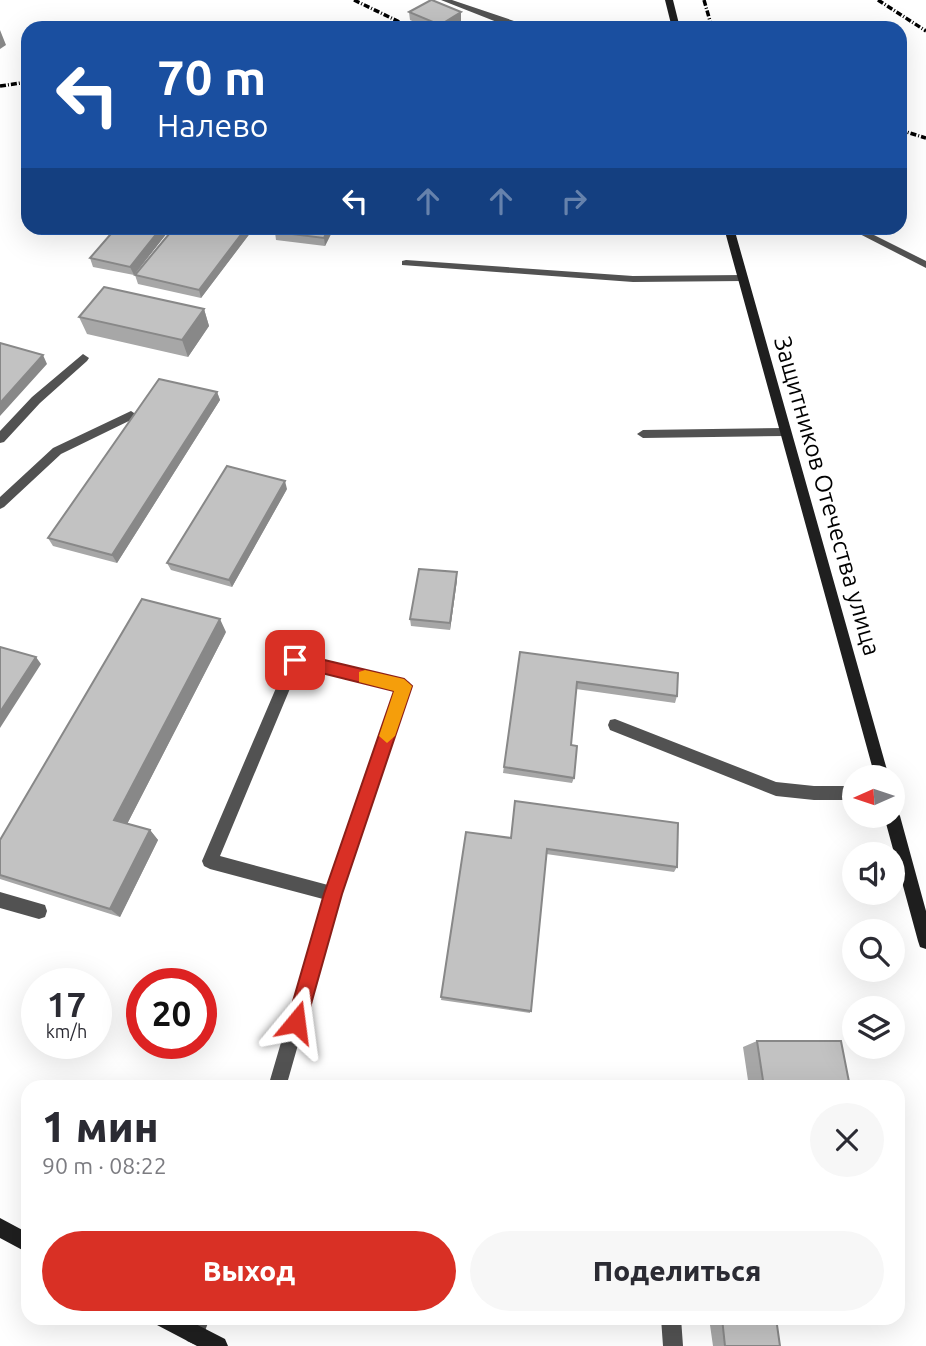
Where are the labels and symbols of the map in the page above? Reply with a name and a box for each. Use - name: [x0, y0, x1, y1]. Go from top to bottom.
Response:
- street label: Защитников Отечества улица: [769, 333, 886, 658]
- pin: [265, 630, 325, 690]
- north arrow: [842, 765, 905, 828]
- speed limit sign: 20: [126, 968, 217, 1059]
- position arrow: [259, 985, 333, 1059]

